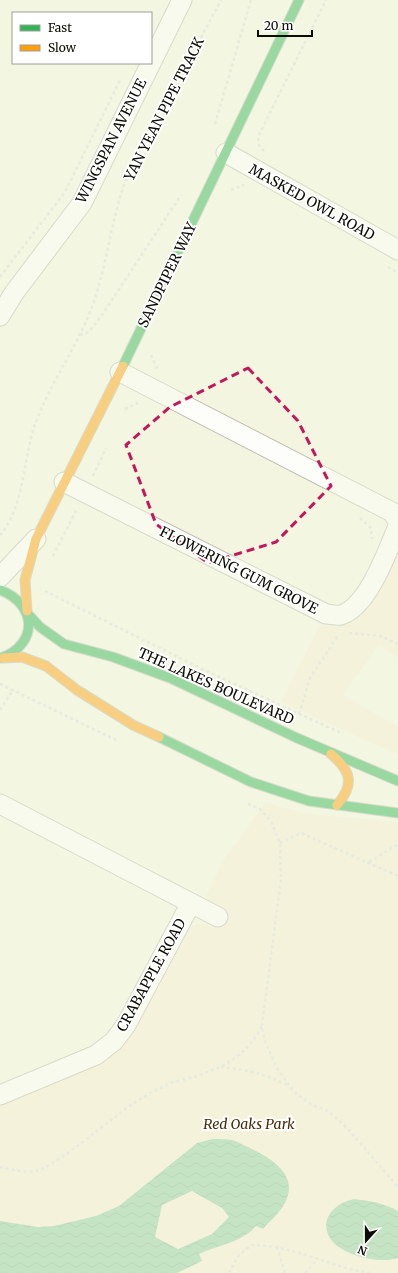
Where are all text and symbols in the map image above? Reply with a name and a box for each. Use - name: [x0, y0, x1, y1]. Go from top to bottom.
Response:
- legend: [12, 12, 152, 64]
- scale bar: [258, 12, 312, 38]
- text: 20 m: [264, 18, 293, 33]
- text: Fast: [48, 20, 72, 35]
- street label: YAN YEAN PIPE TRACK: [120, 33, 208, 185]
- text: Slow: [48, 40, 77, 55]
- street label: WINGSPAN AVENUE: [71, 76, 150, 207]
- street label: MASKED OWL ROAD: [246, 160, 379, 244]
- street label: SANDPIPER WAY: [134, 219, 201, 331]
- street label: FLOWERING GUM GROVE: [157, 522, 321, 618]
- street label: THE LAKES BOULEVARD: [135, 643, 297, 729]
- street label: CRABAPPLE ROAD: [112, 915, 190, 1035]
- park label: Red Oaks Park: [203, 1115, 295, 1133]
- north arrow: [346, 1221, 386, 1261]
- text: N: [356, 1242, 369, 1258]

